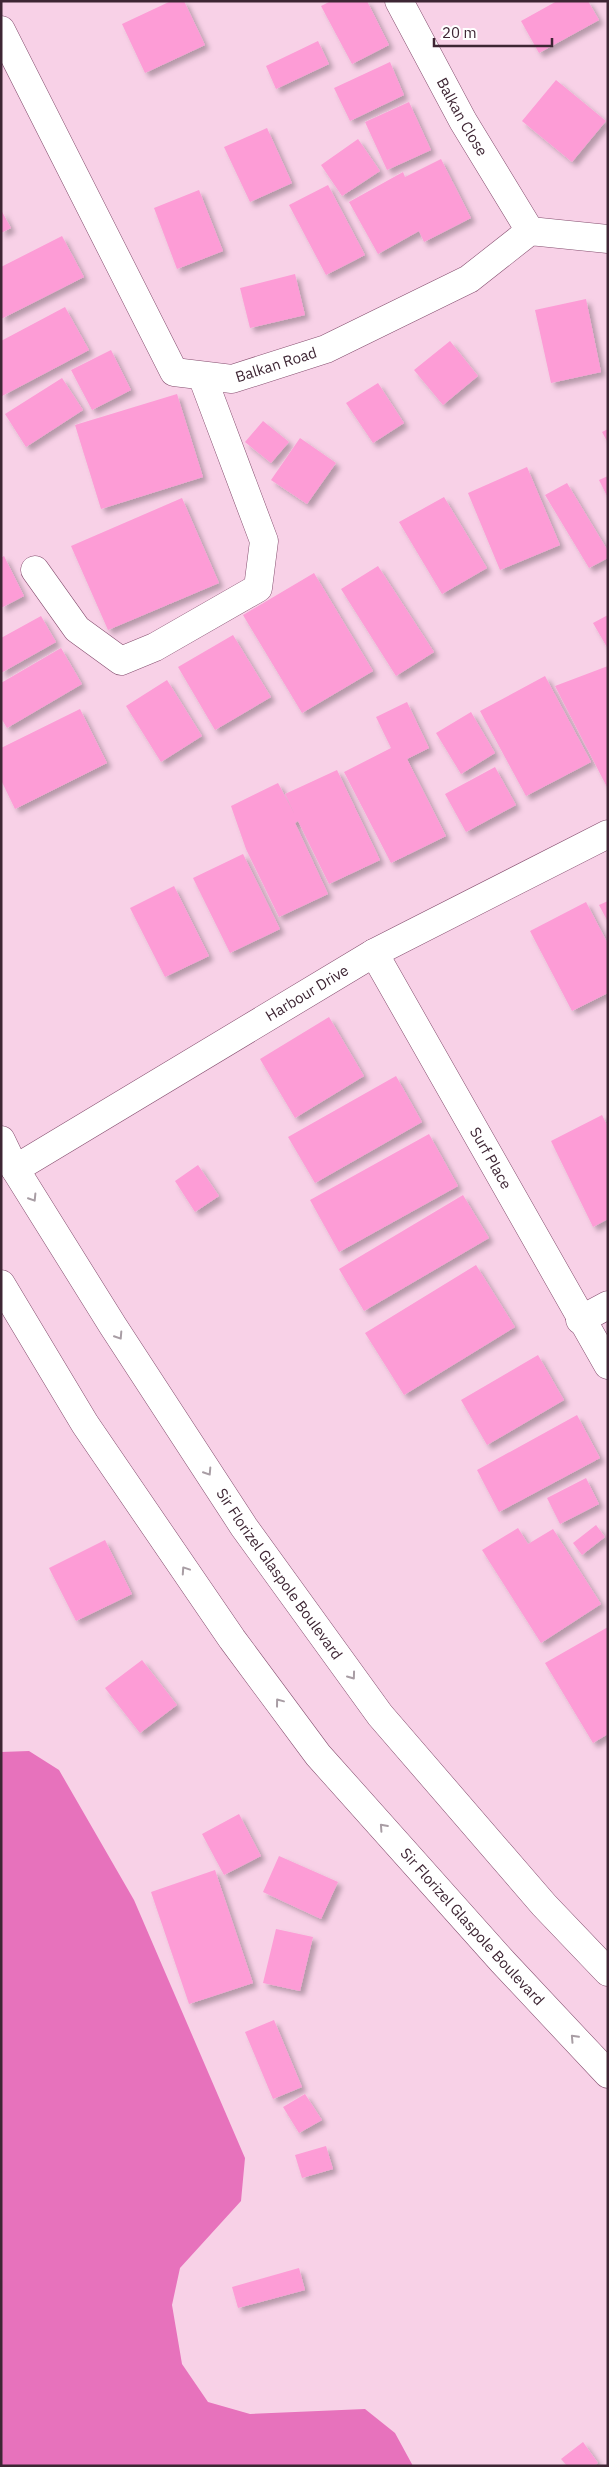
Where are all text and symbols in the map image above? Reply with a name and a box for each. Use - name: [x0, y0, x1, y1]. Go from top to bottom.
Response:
- scale bar: [434, 15, 552, 47]
- text: 20 m: [442, 23, 477, 42]
- street label: Balkan Close: [433, 74, 492, 160]
- street label: Balkan Road: [233, 343, 319, 386]
- street label: Harbour Drive: [262, 960, 352, 1025]
- street label: Surf Place: [466, 1124, 516, 1192]
- one-way arrow: [27, 1192, 36, 1201]
- one-way arrow: [113, 1330, 122, 1339]
- one-way arrow: [202, 1466, 211, 1475]
- street label: Sir Florizel Glaspole Boulevard: [212, 1485, 347, 1663]
- one-way arrow: [181, 1566, 191, 1575]
- one-way arrow: [346, 1670, 355, 1680]
- one-way arrow: [276, 1698, 285, 1708]
- one-way arrow: [380, 1824, 389, 1833]
- street label: Sir Florizel Glaspole Boulevard: [397, 1844, 549, 2009]
- one-way arrow: [571, 2035, 580, 2044]

